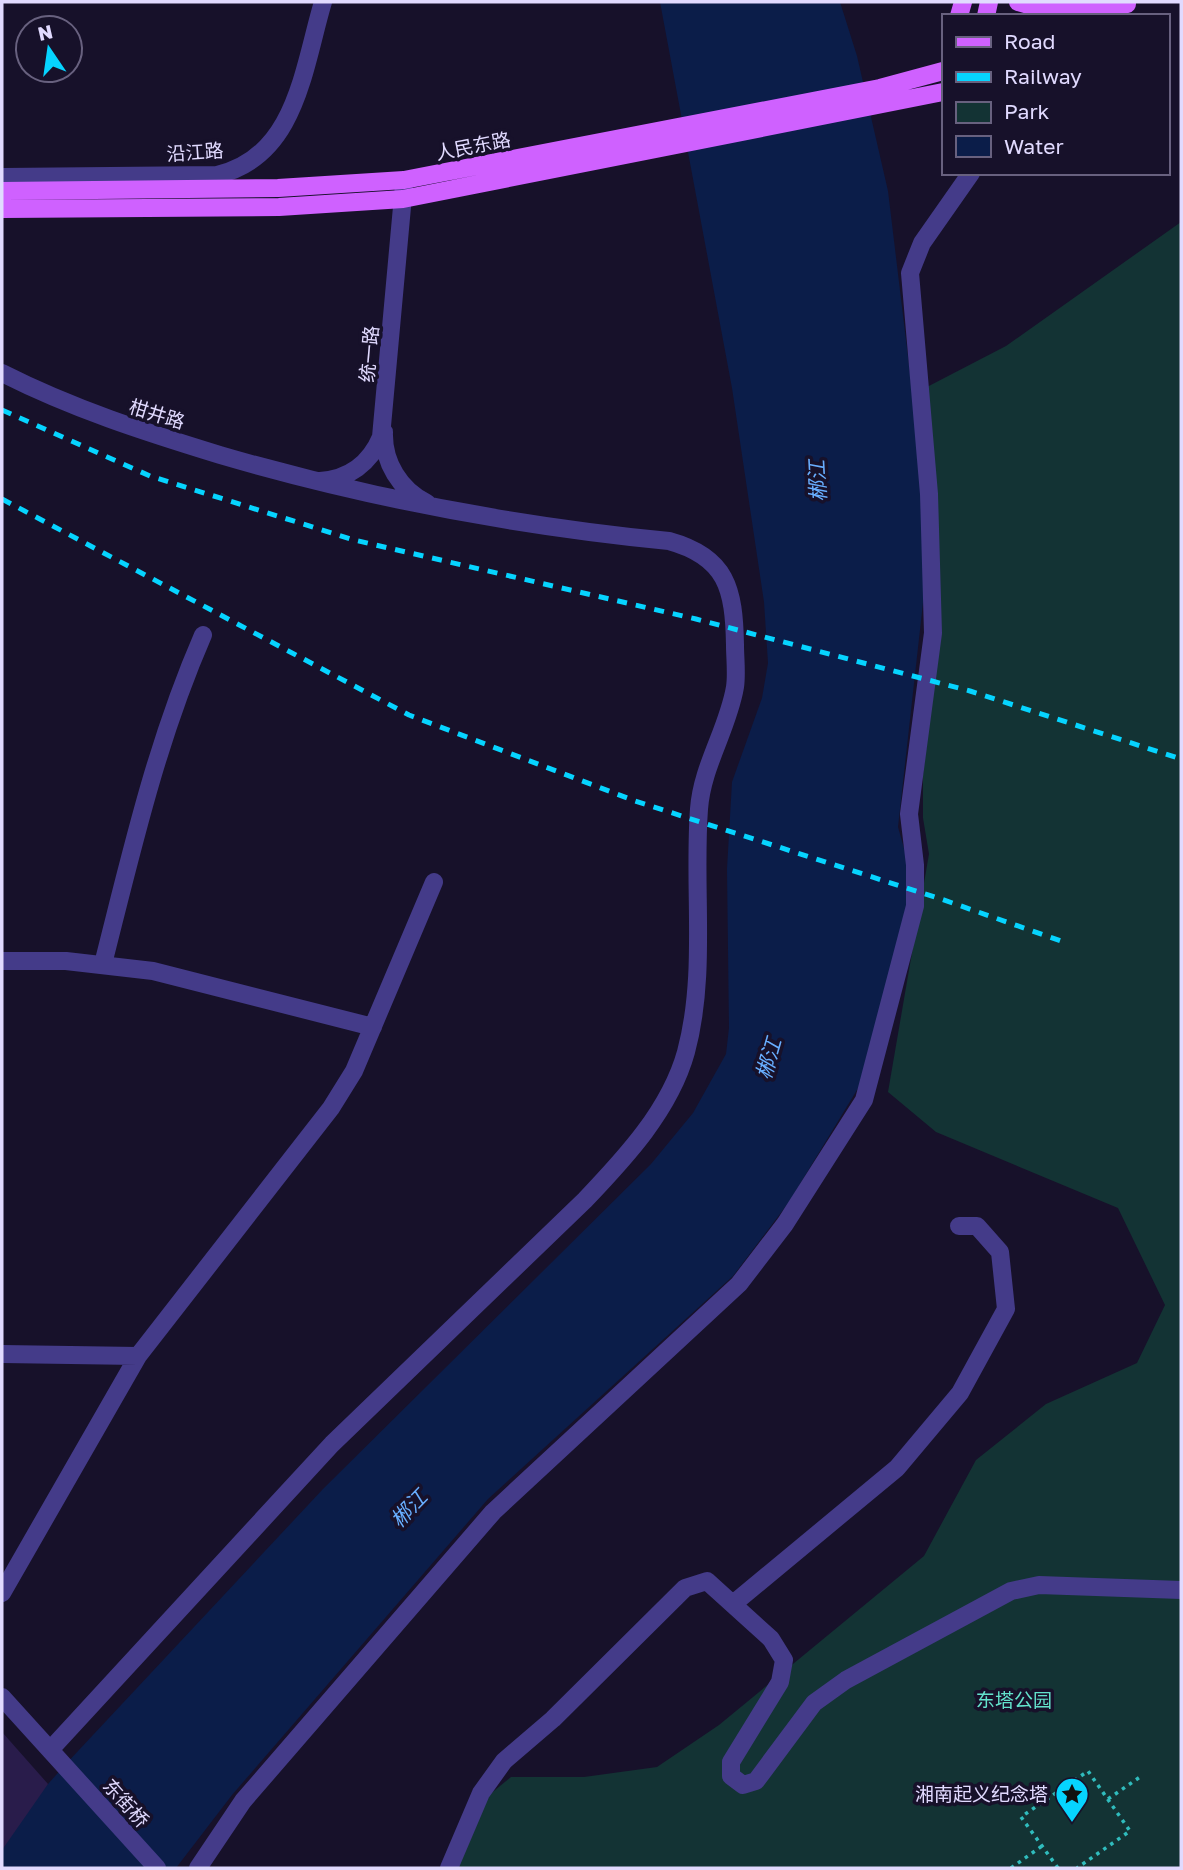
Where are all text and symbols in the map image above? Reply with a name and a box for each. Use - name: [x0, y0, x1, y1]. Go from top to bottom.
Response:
- north arrow: [14, 14, 84, 84]
- legend: [942, 14, 1169, 175]
- text: N: [35, 19, 55, 45]
- text: Road: [1004, 28, 1055, 54]
- text: Railway: [1004, 63, 1082, 89]
- text: Park: [1004, 98, 1050, 124]
- street label: 人民东路: [433, 127, 512, 164]
- text: Water: [1004, 133, 1064, 159]
- street label: 沿江路: [166, 138, 224, 165]
- street label: 统一路: [355, 325, 382, 383]
- street label: 柑井路: [127, 394, 188, 433]
- water label: 郴江: [803, 457, 831, 503]
- water label: 郴江: [750, 1033, 787, 1082]
- water label: 郴江: [384, 1483, 434, 1532]
- park label: 东塔公园: [976, 1688, 1052, 1711]
- street label: 东街桥: [99, 1774, 154, 1832]
- place icon: 湘南起义纪念塔: [1053, 1775, 1091, 1824]
- place label: 湘南起义纪念塔: [915, 1782, 1048, 1805]

